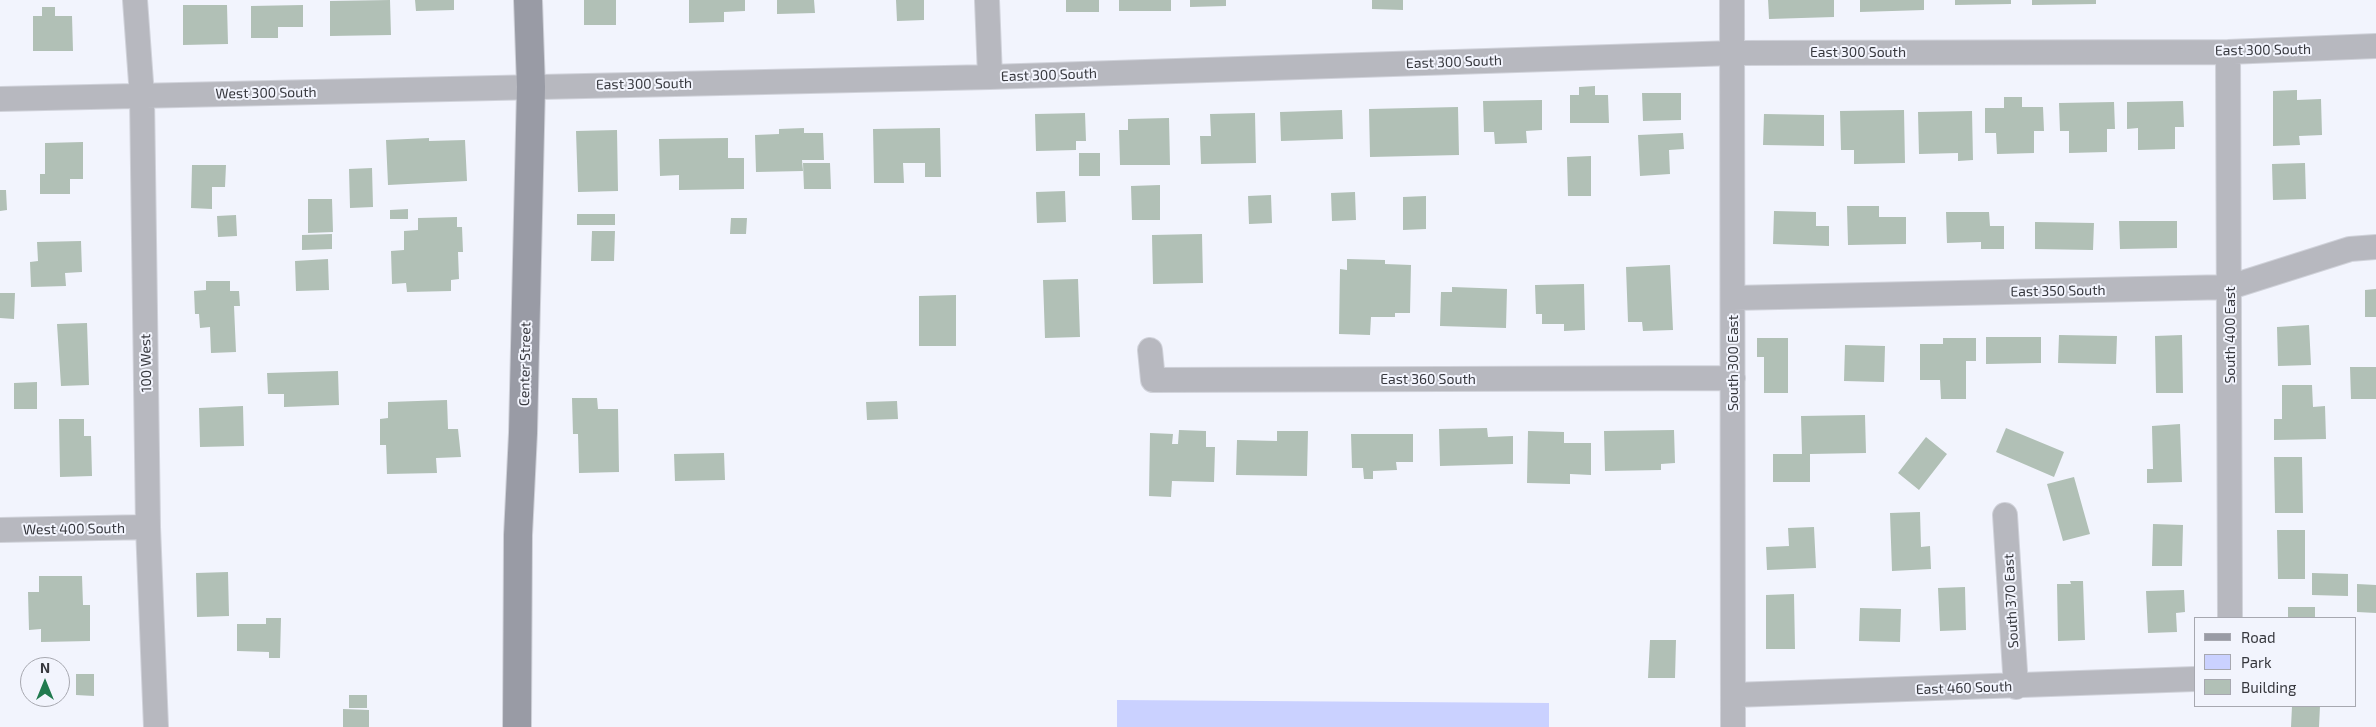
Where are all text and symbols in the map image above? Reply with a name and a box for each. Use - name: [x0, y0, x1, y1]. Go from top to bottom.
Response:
- street label: East 300 South: [2215, 41, 2311, 59]
- street label: East 300 South: [1810, 44, 1906, 60]
- street label: East 300 South: [1406, 52, 1502, 72]
- street label: East 300 South: [1001, 65, 1097, 85]
- street label: East 300 South: [596, 75, 692, 93]
- street label: West 300 South: [215, 84, 317, 102]
- street label: East 350 South: [2010, 282, 2106, 300]
- street label: South 400 East: [2222, 287, 2238, 383]
- street label: South 300 East: [1725, 315, 1741, 411]
- street label: Center Street: [516, 322, 534, 406]
- street label: 100 West: [137, 334, 155, 392]
- street label: East 360 South: [1380, 371, 1476, 387]
- street label: West 400 South: [23, 520, 125, 538]
- street label: South 370 East: [2000, 553, 2022, 649]
- legend: [2194, 617, 2356, 707]
- text: Road: [2241, 628, 2276, 646]
- text: Park: [2241, 653, 2272, 671]
- north arrow: [20, 657, 70, 707]
- text: N: [40, 659, 50, 676]
- street label: East 460 South: [1915, 678, 2013, 698]
- text: Building: [2241, 678, 2296, 696]

